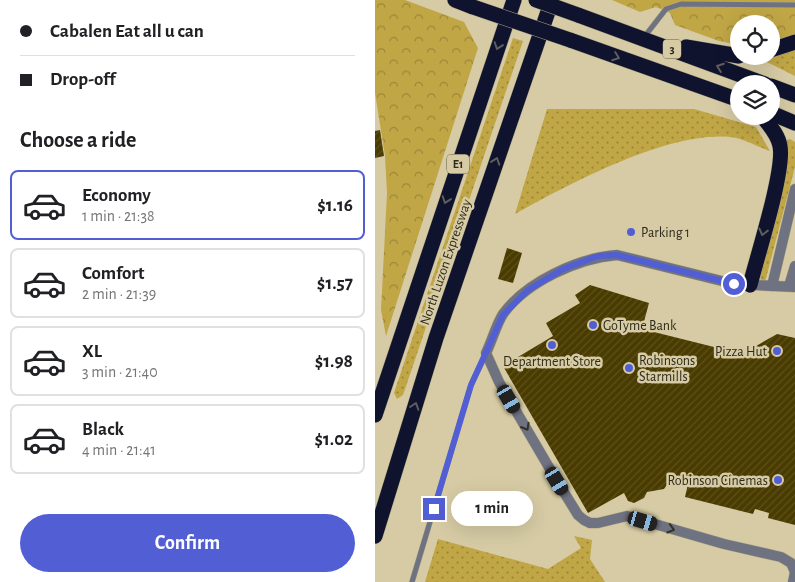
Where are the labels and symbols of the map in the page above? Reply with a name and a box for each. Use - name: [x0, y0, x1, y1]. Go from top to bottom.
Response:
- road number: 3: [663, 40, 681, 59]
- one-way arrow: [494, 41, 504, 50]
- one-way arrow: [611, 51, 620, 61]
- one-way arrow: [716, 63, 724, 73]
- road number: E1: [447, 154, 469, 173]
- one-way arrow: [491, 158, 501, 166]
- one-way arrow: [442, 195, 452, 204]
- street label: North Luzon Expressway: [418, 198, 474, 327]
- marker: Parking 1: [625, 226, 637, 238]
- place label: Parking 1: [641, 226, 690, 240]
- one-way arrow: [758, 228, 769, 237]
- route start: [723, 273, 745, 295]
- marker: GoTyme Bank: [587, 319, 599, 331]
- place label: GoTyme Bank: [603, 319, 677, 333]
- marker: Department Store: [546, 339, 558, 351]
- place label: Pizza Hut: [715, 345, 768, 359]
- marker: Pizza Hut: [771, 345, 783, 357]
- place label: Robinsons Starmills: [639, 354, 695, 384]
- place label: Department Store: [503, 355, 601, 369]
- marker: Robinsons Starmills: [623, 362, 635, 374]
- car: [495, 382, 522, 416]
- one-way arrow: [409, 403, 419, 411]
- one-way arrow: [519, 422, 529, 431]
- car: [542, 464, 571, 498]
- place label: Robinson Cinemas: [667, 474, 768, 488]
- marker: Robinson Cinemas: [772, 474, 784, 486]
- callout: 1 min: [451, 492, 534, 526]
- route end: [423, 498, 445, 520]
- car: [626, 510, 659, 532]
- one-way arrow: [667, 524, 675, 534]

